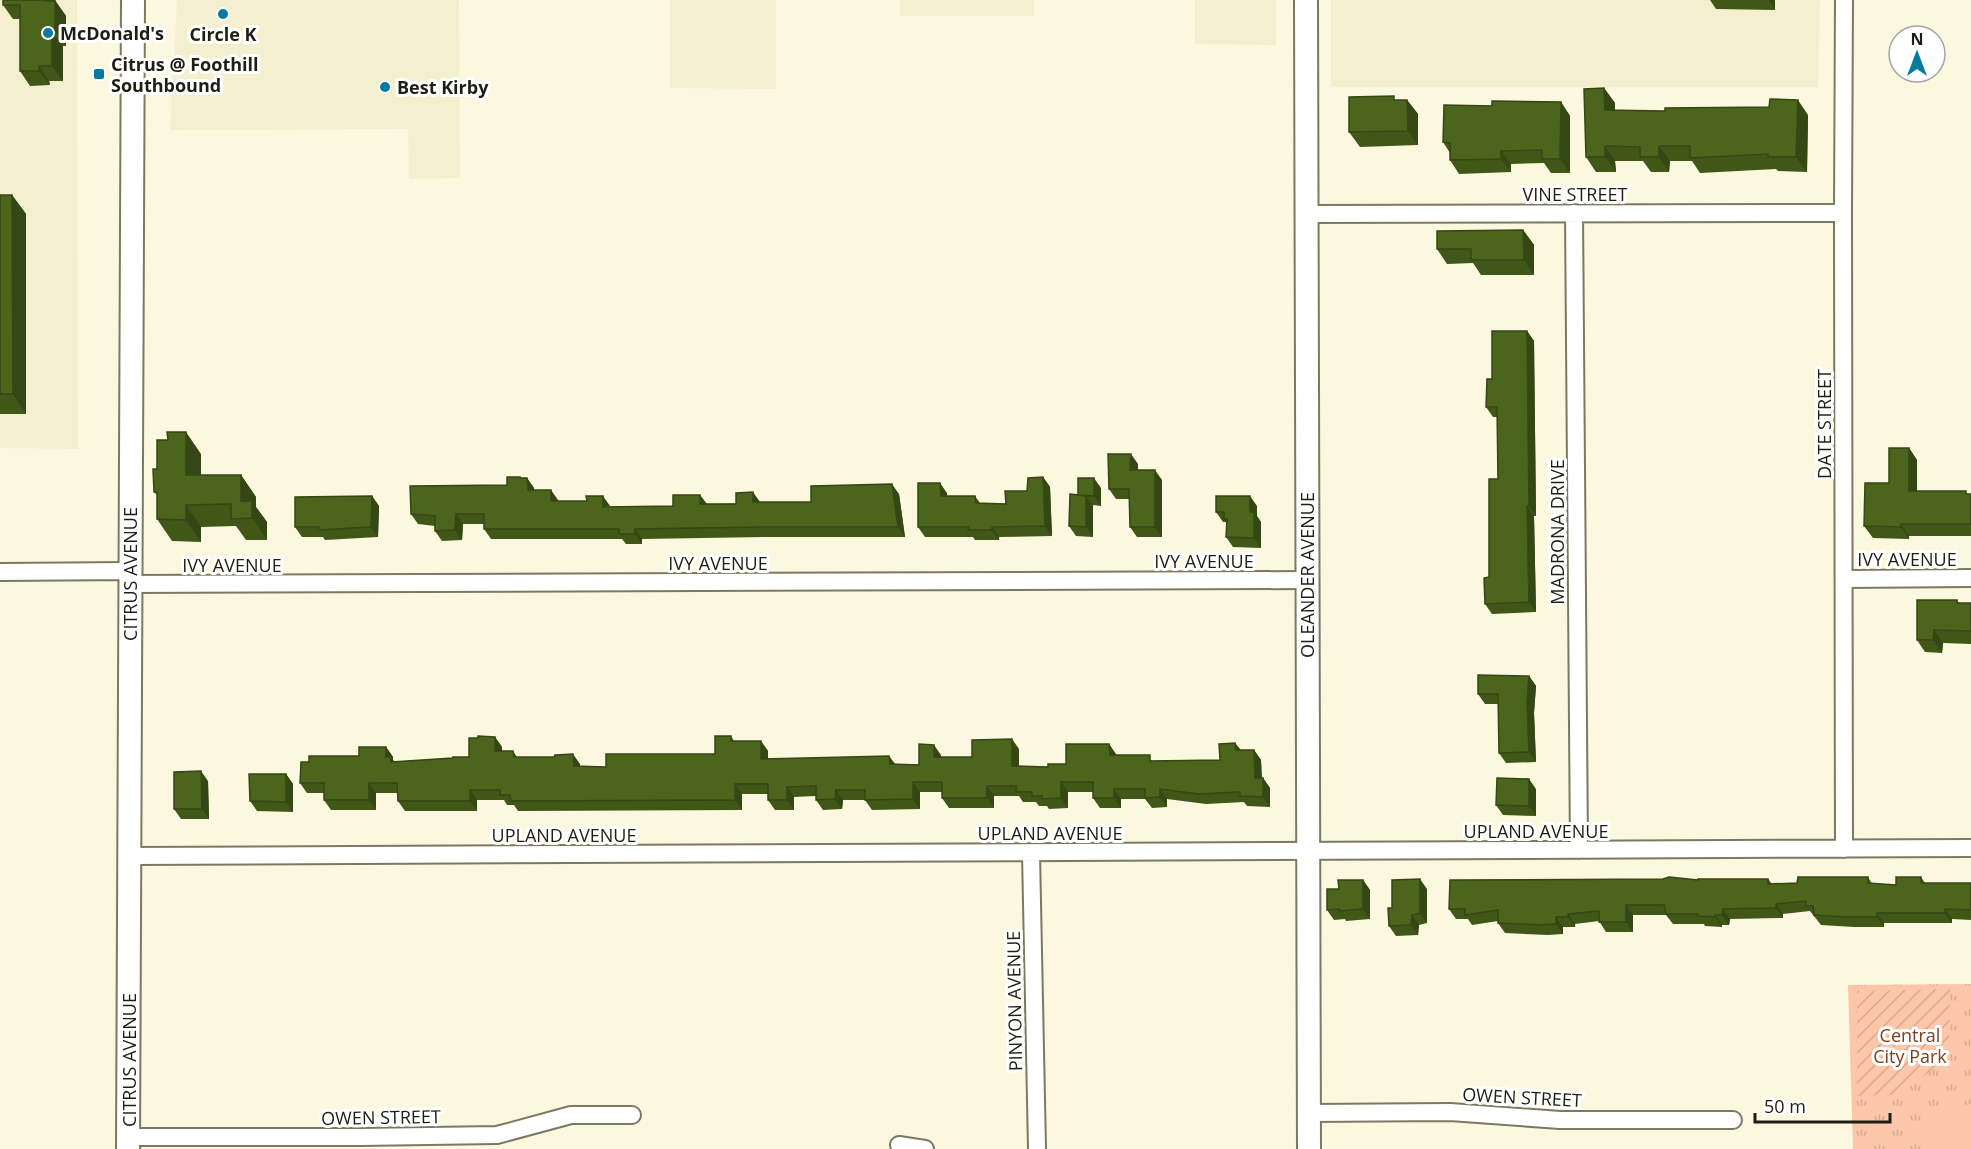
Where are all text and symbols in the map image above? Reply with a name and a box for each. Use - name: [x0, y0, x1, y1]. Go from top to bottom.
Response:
- marker: Circle K: [216, 7, 230, 21]
- place label: McDonald's: [60, 21, 164, 45]
- place label: Circle K: [189, 22, 257, 46]
- north arrow: [1887, 24, 1947, 84]
- marker: McDonald's: [41, 26, 55, 40]
- text: N: [1910, 28, 1924, 50]
- place label: Citrus @ Foothill Southbound: [111, 52, 259, 97]
- marker: Citrus @ Foothill Southbound: [92, 67, 106, 81]
- place label: Best Kirby: [397, 75, 489, 99]
- marker: Best Kirby: [378, 80, 392, 94]
- street label: VINE STREET: [1523, 182, 1627, 206]
- street label: DATE STREET: [1812, 369, 1836, 479]
- street label: MADRONA DRIVE: [1545, 459, 1569, 605]
- street label: OLEANDER AVENUE: [1295, 492, 1319, 658]
- street label: CITRUS AVENUE: [118, 507, 142, 641]
- street label: IVY AVENUE: [1857, 547, 1957, 571]
- street label: IVY AVENUE: [1154, 549, 1254, 573]
- street label: IVY AVENUE: [668, 551, 768, 575]
- street label: IVY AVENUE: [182, 553, 282, 577]
- street label: UPLAND AVENUE: [1464, 819, 1608, 843]
- street label: UPLAND AVENUE: [978, 821, 1122, 845]
- street label: UPLAND AVENUE: [492, 823, 636, 847]
- street label: PINYON AVENUE: [1001, 931, 1027, 1071]
- street label: CITRUS AVENUE: [117, 993, 141, 1127]
- park label: Central City Park: [1873, 1023, 1947, 1068]
- street label: OWEN STREET: [1462, 1082, 1582, 1112]
- scale bar: [1755, 1086, 1890, 1124]
- text: 50 m: [1764, 1094, 1806, 1118]
- street label: OWEN STREET: [321, 1104, 441, 1130]

